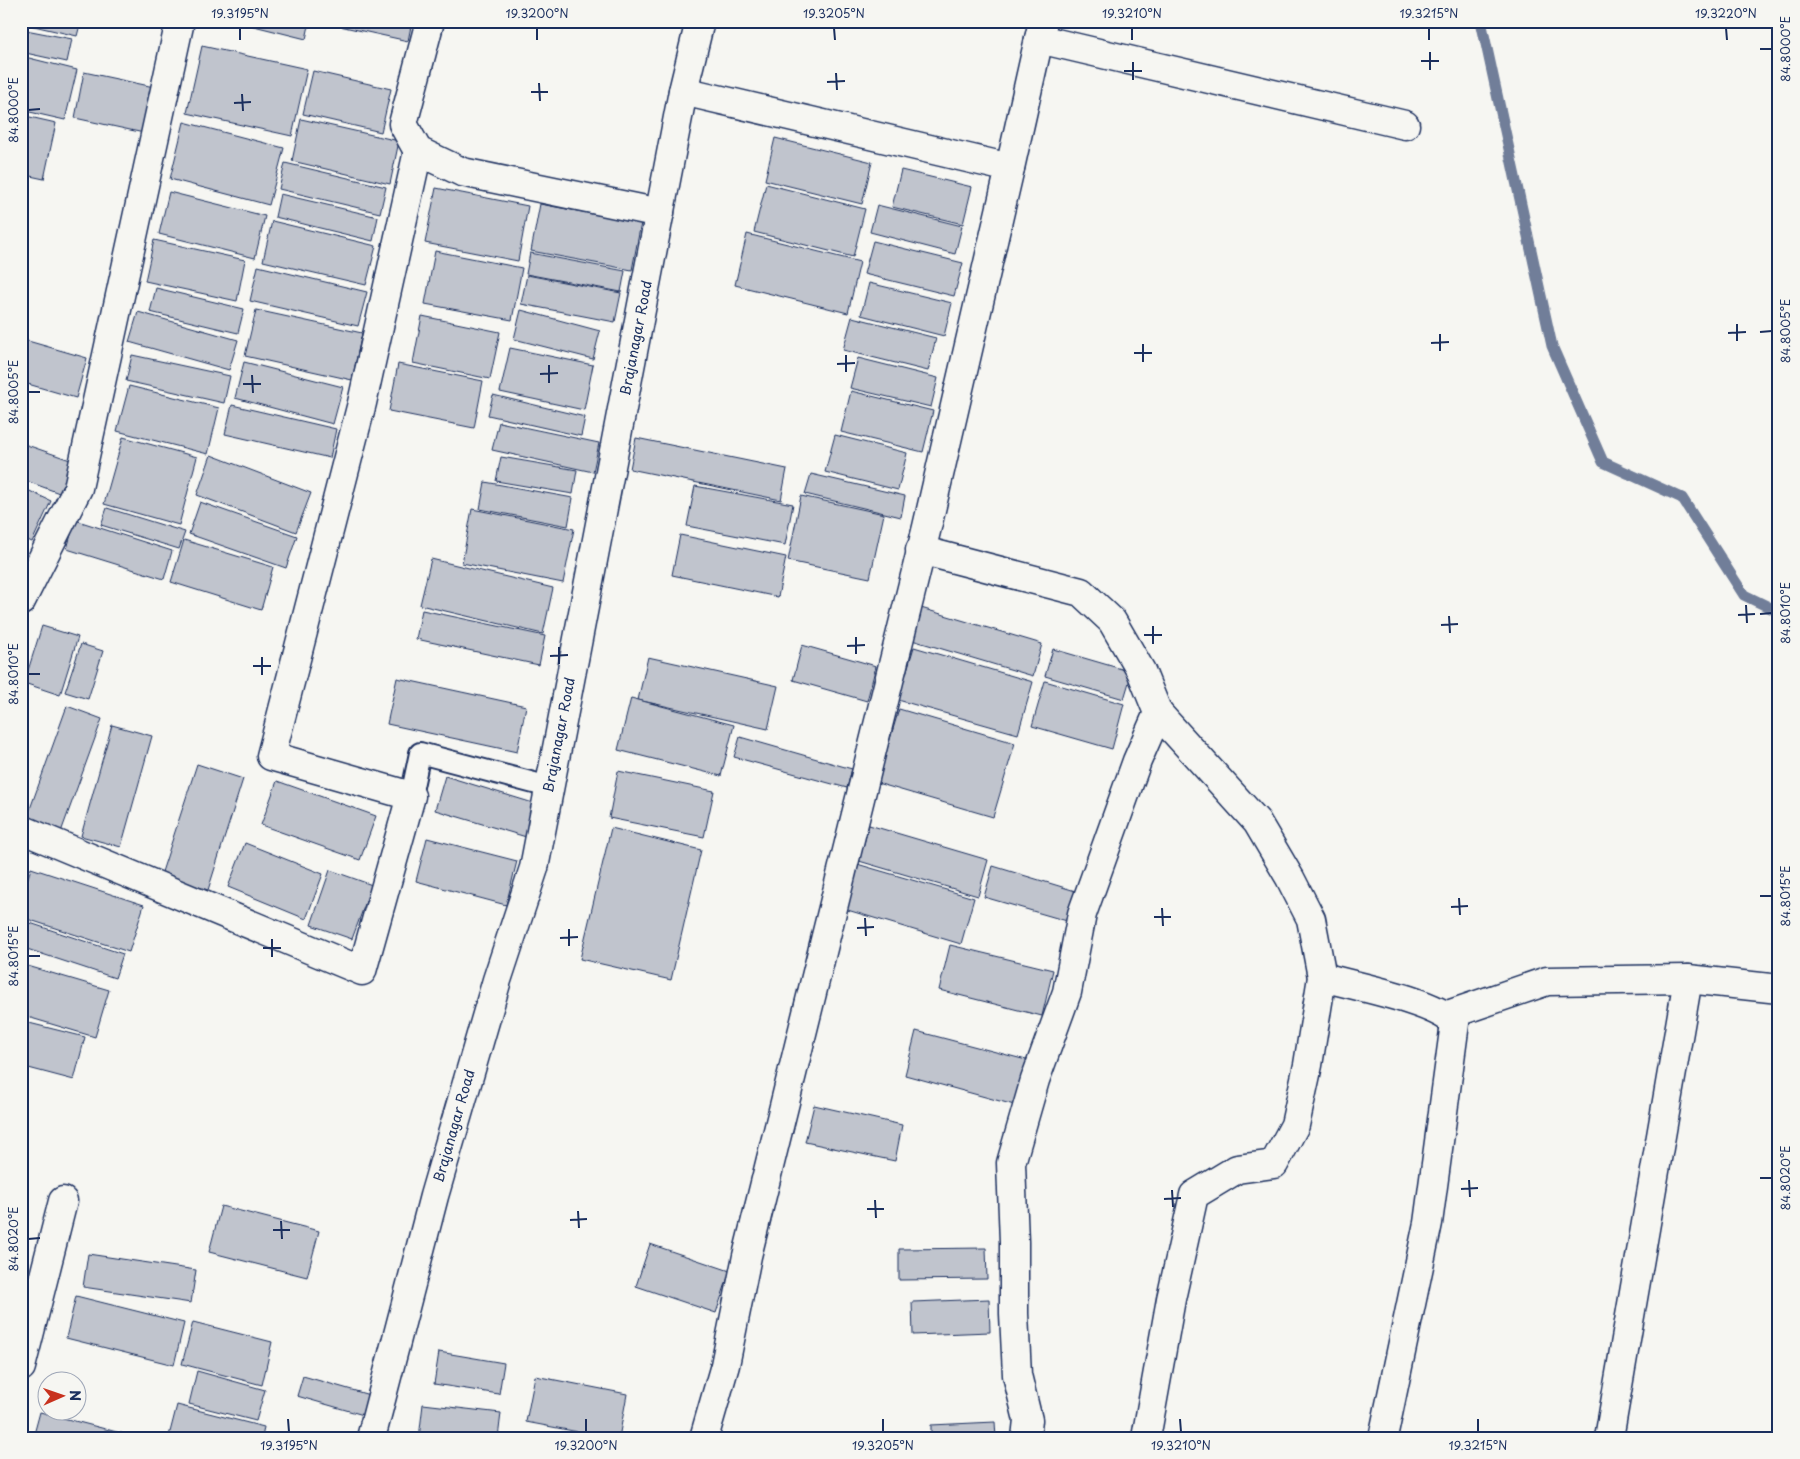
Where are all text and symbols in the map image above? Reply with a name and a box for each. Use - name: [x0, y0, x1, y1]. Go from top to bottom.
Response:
- text: 19.3195°N: [211, 4, 269, 22]
- text: 19.3200°N: [505, 4, 569, 22]
- text: 19.3205°N: [803, 4, 865, 22]
- text: 19.3210°N: [1102, 4, 1162, 22]
- text: 19.3215°N: [1400, 4, 1458, 22]
- text: 19.3220°N: [1695, 4, 1757, 22]
- text: 84.8000°E: [1776, 16, 1794, 82]
- text: 84.8000°E: [4, 77, 22, 143]
- street label: Brajanagar Road: [614, 278, 657, 397]
- text: 84.8005°E: [1776, 299, 1794, 363]
- text: 84.8005°E: [4, 360, 22, 424]
- text: 84.8010°E: [1776, 582, 1794, 644]
- text: 84.8010°E: [4, 643, 22, 705]
- street label: Brajanagar Road: [537, 675, 580, 794]
- text: 84.8015°E: [1776, 865, 1794, 927]
- text: 84.8015°E: [4, 925, 22, 987]
- street label: Brajanagar Road: [427, 1067, 480, 1185]
- text: 84.8020°E: [1776, 1145, 1794, 1211]
- text: 84.8020°E: [4, 1206, 22, 1272]
- north arrow: [38, 1372, 88, 1422]
- text: N: [65, 1390, 86, 1401]
- text: 19.3195°N: [260, 1436, 318, 1454]
- text: 19.3200°N: [554, 1436, 618, 1454]
- text: 19.3205°N: [852, 1436, 914, 1454]
- text: 19.3210°N: [1151, 1436, 1211, 1454]
- text: 19.3215°N: [1449, 1436, 1507, 1454]

